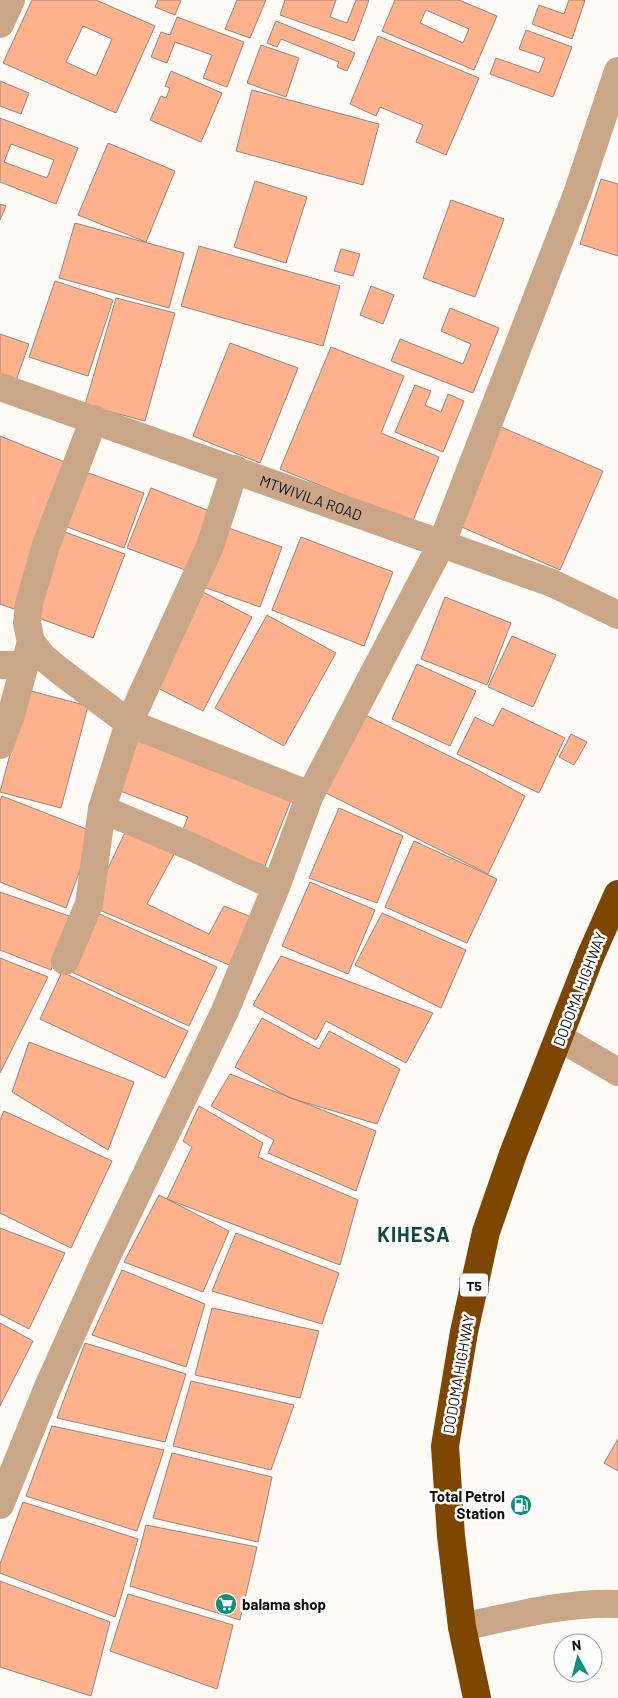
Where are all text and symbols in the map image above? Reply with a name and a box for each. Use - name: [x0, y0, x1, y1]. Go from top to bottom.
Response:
- street label: MTWIVILA ROAD: [257, 471, 365, 524]
- street label: DODOMA HIGHWAY: [549, 929, 609, 1049]
- district label: KIHESA: [377, 1222, 451, 1246]
- road number: T5: [460, 1274, 488, 1296]
- street label: DODOMA HIGHWAY: [439, 1313, 477, 1435]
- place label: Total Petrol Station: [429, 1487, 505, 1522]
- fuel station icon: Total Petrol Station: [509, 1493, 533, 1517]
- supermarket icon: balama shop: [214, 1592, 238, 1616]
- place label: balama shop: [242, 1595, 326, 1613]
- north arrow: [553, 1633, 603, 1683]
- text: N: [571, 1636, 582, 1654]

